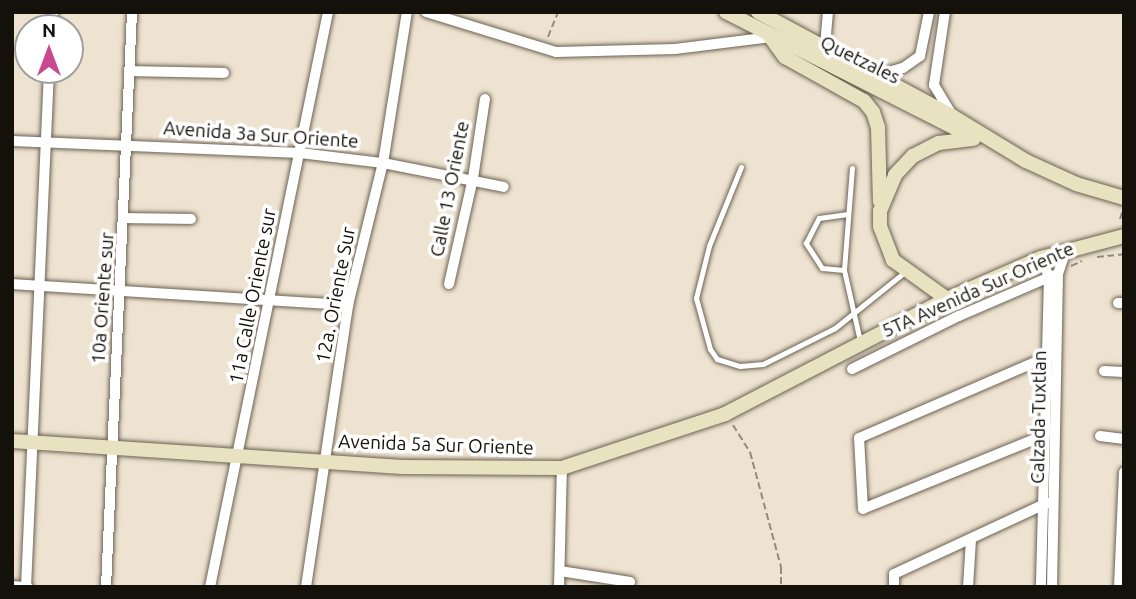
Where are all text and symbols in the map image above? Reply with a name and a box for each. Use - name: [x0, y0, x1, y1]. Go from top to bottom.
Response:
- north arrow: [14, 14, 84, 84]
- text: N: [42, 19, 56, 41]
- street label: Quetzales: [816, 31, 904, 89]
- street label: Avenida 3a Sur Oriente: [163, 117, 359, 153]
- street label: Calle 13 Oriente: [426, 119, 474, 259]
- street label: 11a Calle Oriente sur: [225, 206, 281, 386]
- street label: 12a. Oriente Sur: [312, 225, 360, 365]
- street label: 10a Oriente sur: [87, 231, 119, 365]
- street label: 5TA Avenida Sur Oriente: [879, 237, 1077, 343]
- street label: Calzada Tuxtlan: [1026, 350, 1052, 484]
- street label: Avenida 5a Sur Oriente: [338, 430, 534, 460]

